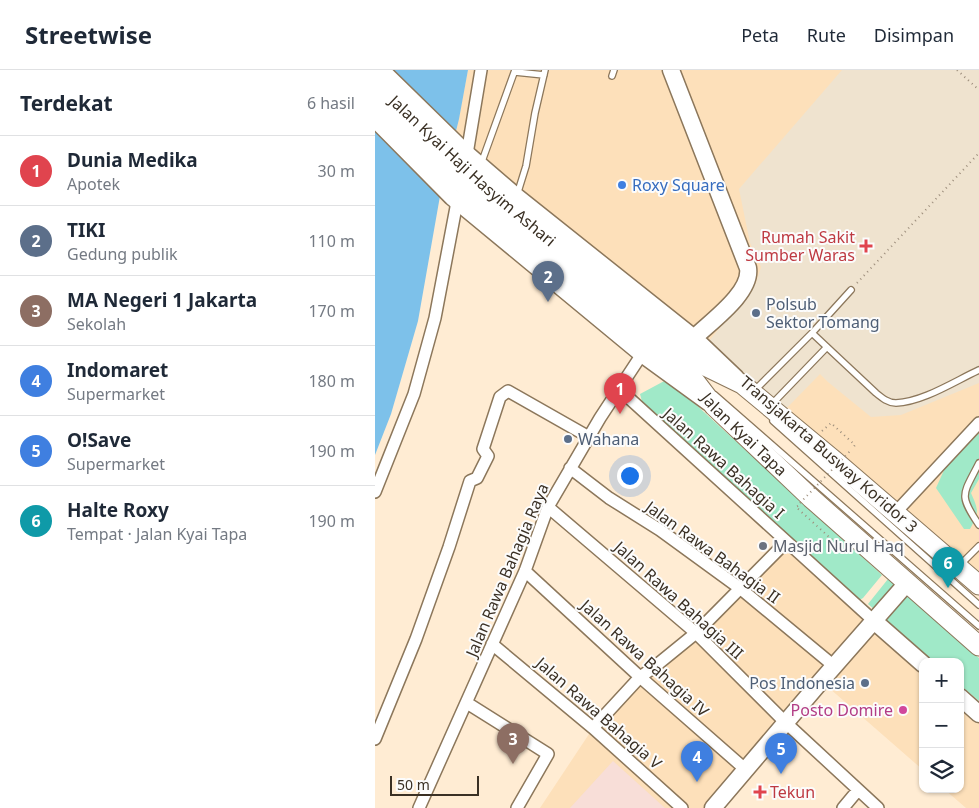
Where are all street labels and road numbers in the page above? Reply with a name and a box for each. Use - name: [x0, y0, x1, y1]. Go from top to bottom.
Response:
- street label: Jalan Kyai Haji Hasyim Ashari: [383, 89, 561, 251]
- street label: Transjakarta Busway Koridor 3: [736, 371, 922, 537]
- street label: Jalan Kyai Tapa: [695, 386, 792, 481]
- street label: Jalan Rawa Bahagia I: [657, 401, 789, 523]
- street label: Jalan Rawa Bahagia Raya: [460, 480, 554, 662]
- street label: Jalan Rawa Bahagia II: [640, 495, 785, 608]
- street label: Jalan Rawa Bahagia III: [608, 535, 748, 664]
- street label: Jalan Rawa Bahagia IV: [575, 593, 714, 722]
- street label: Jalan Rawa Bahagia V: [530, 651, 667, 774]

